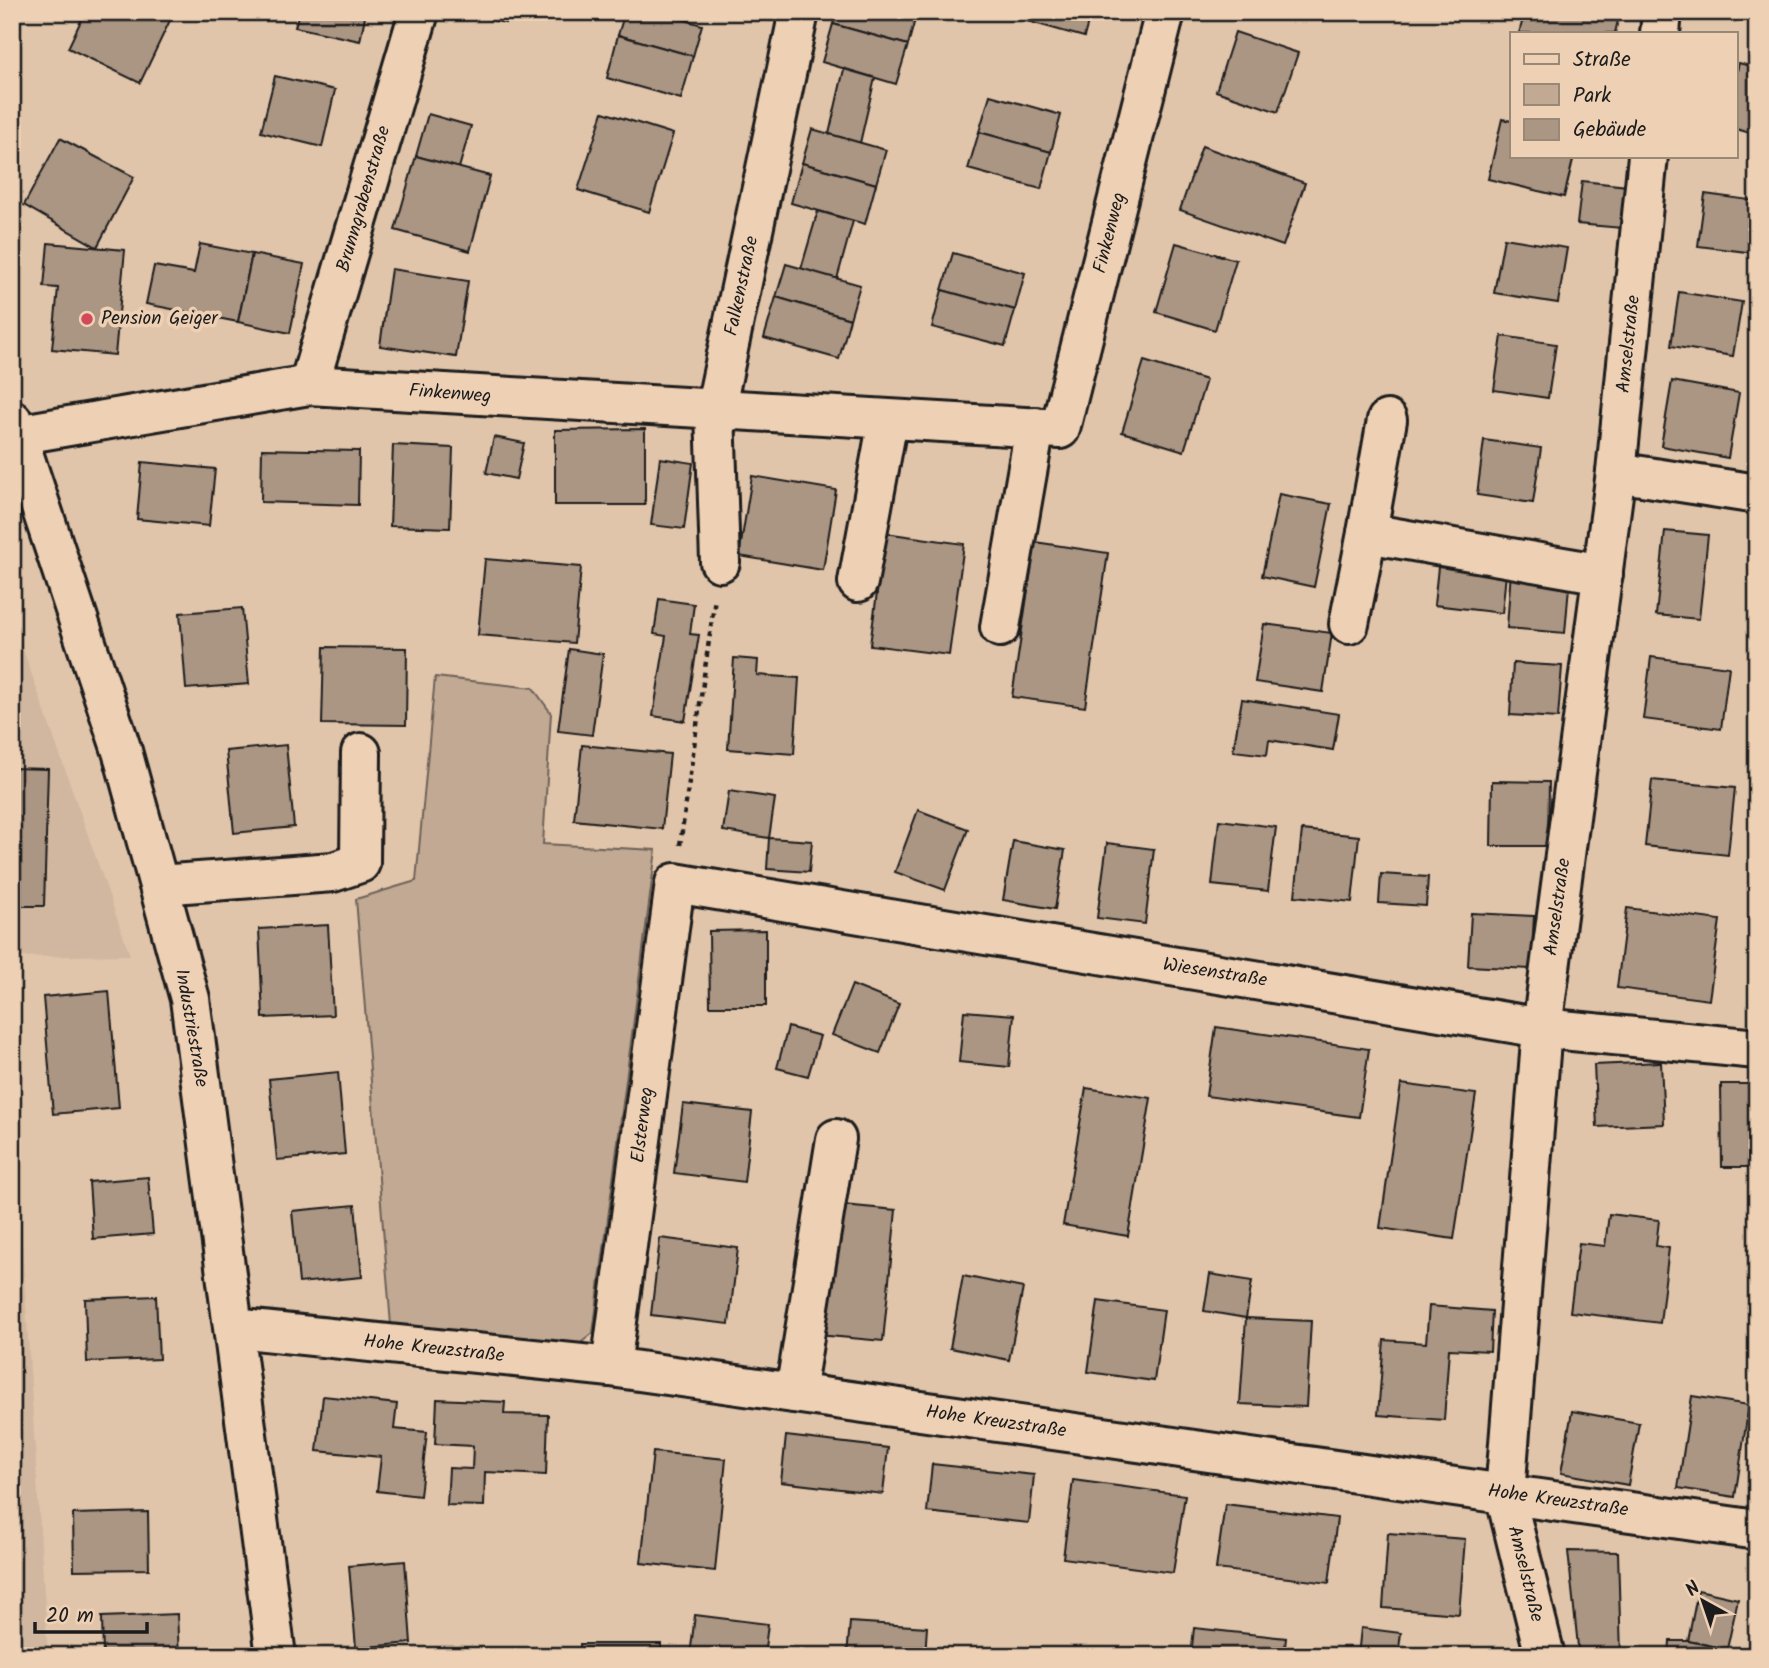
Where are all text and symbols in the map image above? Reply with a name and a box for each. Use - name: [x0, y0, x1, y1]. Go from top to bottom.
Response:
- legend: [1510, 32, 1738, 158]
- text: Straße: [1573, 44, 1631, 77]
- text: Park: [1573, 80, 1611, 113]
- text: Gebäude: [1573, 114, 1647, 147]
- street label: Brunngrabenstraße: [329, 122, 399, 276]
- street label: Finkenweg: [1085, 189, 1135, 277]
- street label: Falkenstraße: [717, 233, 767, 339]
- street label: Amselstraße: [1609, 293, 1649, 394]
- place label: Pension Geiger: [101, 304, 219, 334]
- marker: Pension Geiger: [79, 311, 95, 327]
- street label: Finkenweg: [408, 376, 492, 412]
- street label: Amselstraße: [1536, 856, 1580, 958]
- street label: Wiesenstraße: [1161, 950, 1270, 996]
- street label: Industriestraße: [166, 966, 216, 1090]
- street label: Elsterweg: [623, 1085, 663, 1165]
- street label: Hohe Kreuzstraße: [362, 1327, 506, 1371]
- street label: Hohe Kreuzstraße: [924, 1397, 1069, 1447]
- street label: Hohe Kreuzstraße: [1486, 1476, 1631, 1526]
- street label: Amselstraße: [1499, 1523, 1552, 1626]
- north arrow: [1668, 1566, 1738, 1636]
- text: N: [1679, 1574, 1708, 1605]
- scale bar: [35, 1591, 147, 1635]
- text: 20 m: [46, 1600, 94, 1633]

